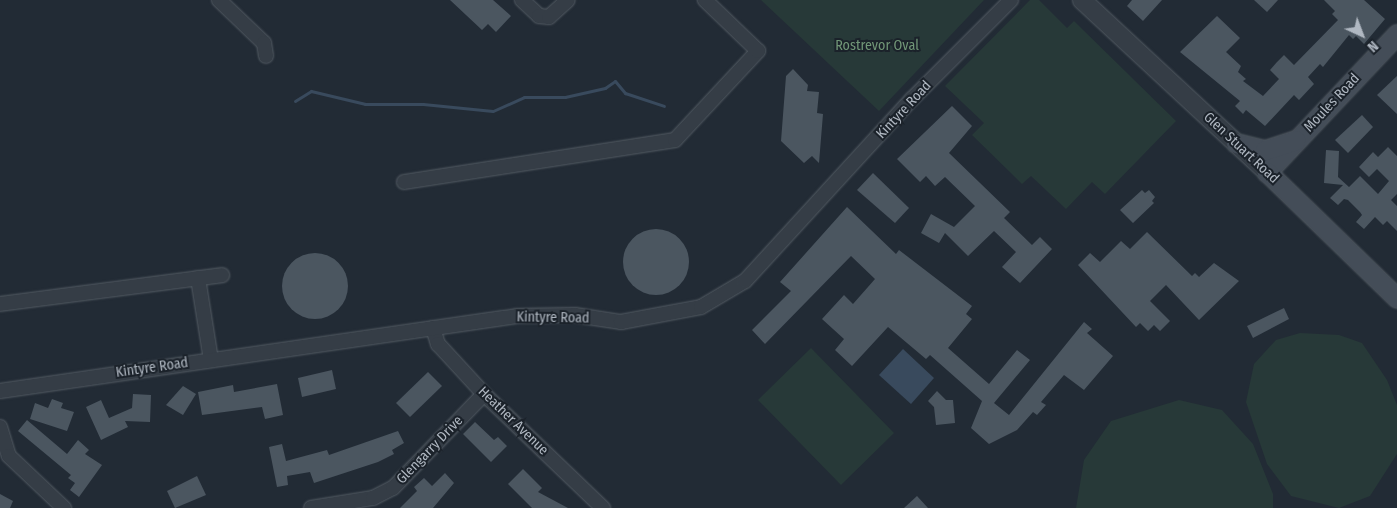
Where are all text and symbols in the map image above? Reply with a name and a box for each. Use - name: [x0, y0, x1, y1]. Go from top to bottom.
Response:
- north arrow: [1337, 10, 1387, 60]
- text: N: [1364, 37, 1381, 55]
- park label: Rostrevor Oval: [835, 38, 919, 54]
- street label: Moules Road: [1301, 70, 1363, 136]
- street label: Kintyre Road: [873, 78, 935, 142]
- street label: Glen Stuart Road: [1200, 109, 1282, 187]
- street label: Kintyre Road: [516, 309, 590, 327]
- street label: Kintyre Road: [115, 355, 189, 381]
- street label: Heather Avenue: [474, 383, 552, 459]
- street label: Glengarry Drive: [393, 412, 467, 488]

